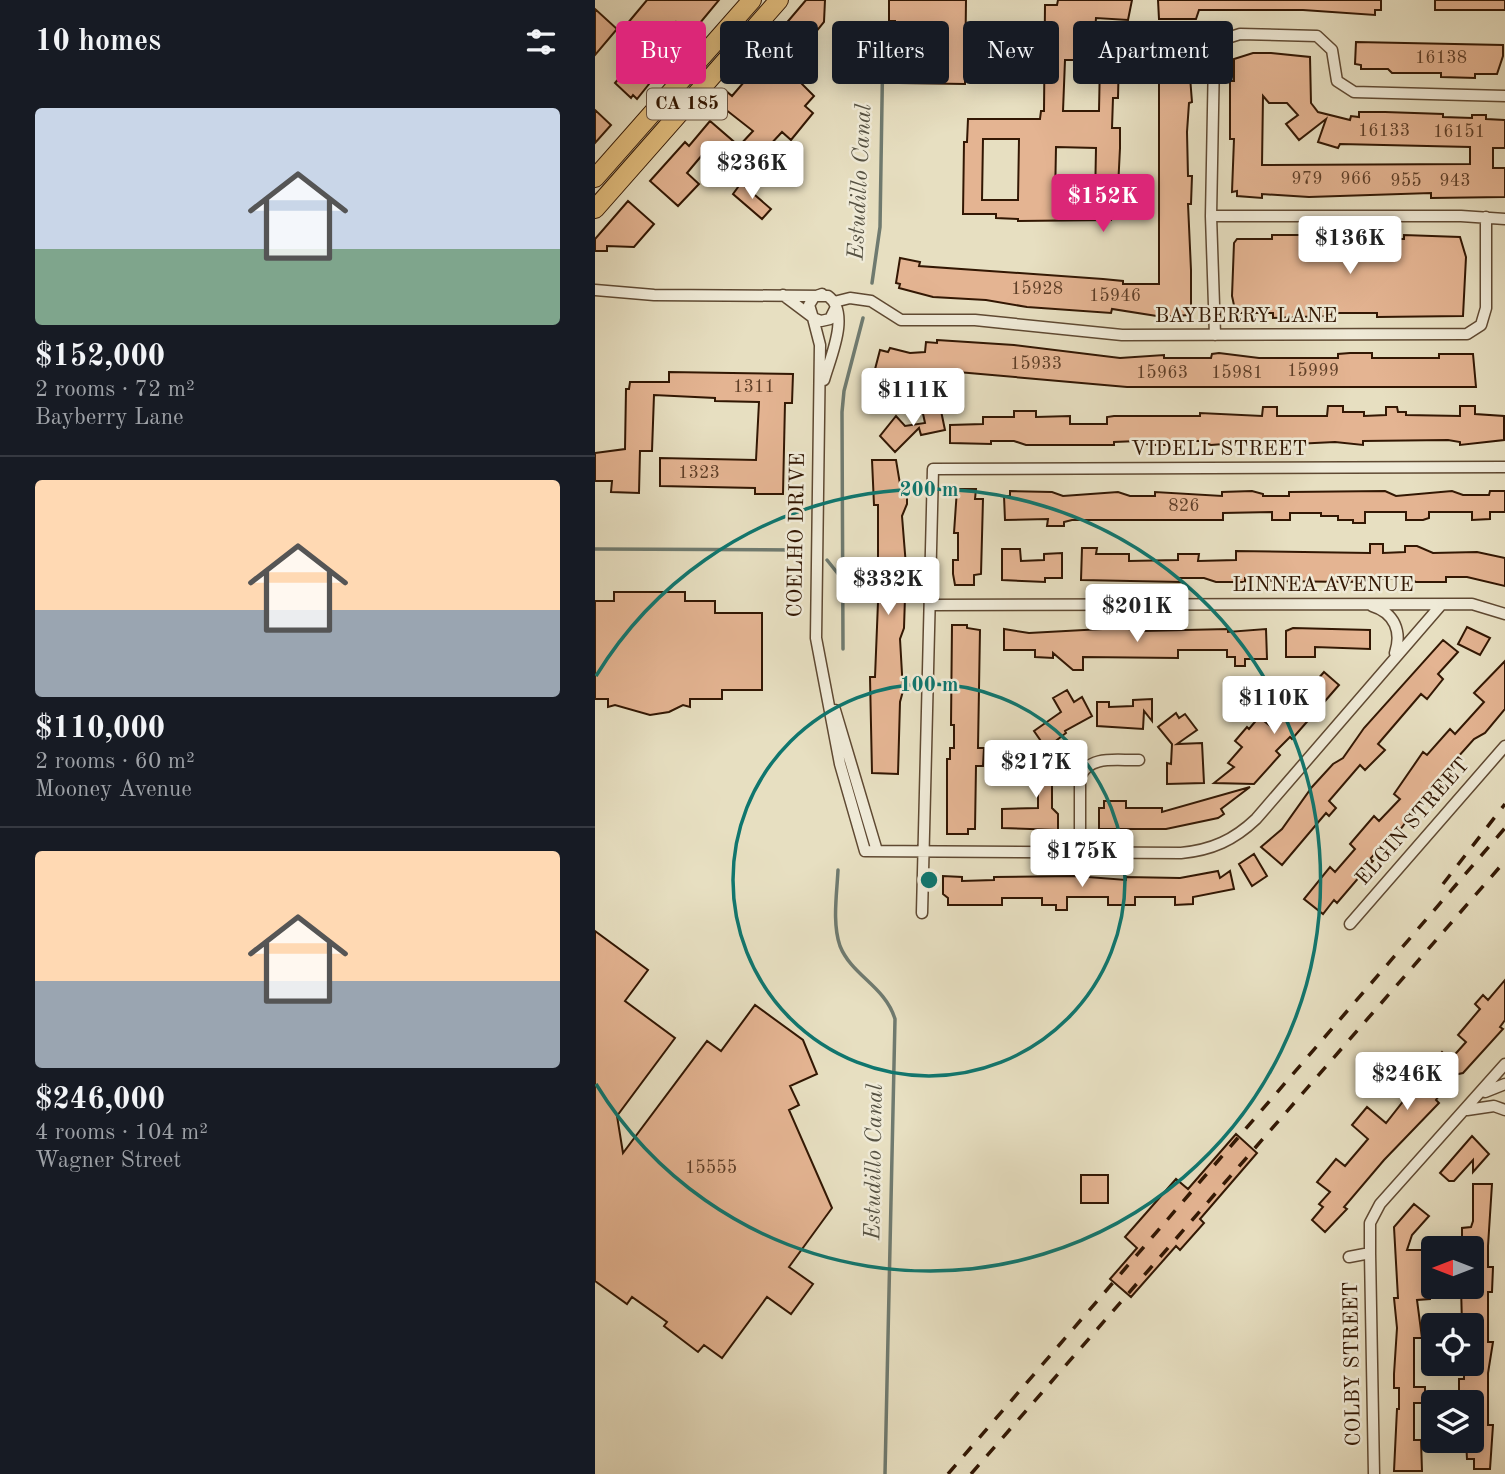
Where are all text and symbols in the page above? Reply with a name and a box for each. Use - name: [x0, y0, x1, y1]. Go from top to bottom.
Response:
- chip: Buy: [616, 21, 706, 84]
- chip: Rent: [720, 21, 818, 84]
- chip: Filters: [832, 21, 949, 84]
- chip: New: [963, 21, 1059, 84]
- chip: Apartment: [1073, 21, 1233, 84]
- icon: filters: [522, 23, 560, 61]
- text: 10 homes: [35, 27, 161, 57]
- house number: 16138: [1415, 49, 1467, 67]
- road number: CA 185: [647, 88, 727, 120]
- water label: Estudillo Canal: [844, 103, 876, 262]
- house number: 16133: [1358, 122, 1410, 140]
- house number: 16151: [1433, 123, 1485, 141]
- pin: $236K: [703, 142, 801, 201]
- text: $236K: [716, 152, 788, 175]
- icon: home: [235, 153, 361, 279]
- house number: 979: [1291, 170, 1323, 188]
- house number: 966: [1340, 170, 1372, 188]
- house number: 955: [1390, 172, 1422, 190]
- house number: 943: [1439, 172, 1471, 190]
- pin: $152K: [1054, 174, 1152, 234]
- text: $152K: [1067, 185, 1139, 208]
- pin: $136K: [1301, 216, 1399, 276]
- text: $136K: [1314, 227, 1386, 250]
- house number: 15928: [1011, 280, 1063, 298]
- house number: 15946: [1089, 287, 1141, 305]
- street label: BAYBERRY LANE: [1155, 306, 1337, 327]
- text: $152,000: [35, 342, 165, 372]
- house number: 15933: [1010, 355, 1062, 373]
- house number: 15999: [1287, 362, 1339, 380]
- house number: 15963: [1136, 364, 1188, 382]
- house number: 15981: [1211, 364, 1263, 382]
- pin: $111K: [864, 368, 962, 428]
- text: 2 rooms · 72 m²: [35, 378, 195, 401]
- house number: 1311: [733, 378, 775, 396]
- text: $111K: [877, 379, 949, 402]
- text: Bayberry Lane: [35, 406, 184, 429]
- street label: VIDELL STREET: [1131, 439, 1307, 460]
- street label: COELHO DRIVE: [785, 452, 809, 618]
- house number: 1323: [678, 464, 720, 482]
- text: 200 m: [899, 480, 959, 501]
- house number: 826: [1168, 497, 1200, 515]
- icon: home: [235, 525, 361, 651]
- pin: $332K: [839, 558, 937, 617]
- text: $332K: [852, 568, 924, 591]
- street label: LINNEA AVENUE: [1232, 575, 1414, 596]
- pin: $201K: [1088, 584, 1186, 644]
- text: $201K: [1101, 595, 1173, 618]
- text: 100 m: [899, 675, 959, 696]
- pin: $110K: [1225, 676, 1323, 736]
- text: $110K: [1238, 687, 1310, 710]
- text: $110,000: [35, 714, 165, 744]
- pin: $217K: [987, 740, 1085, 800]
- text: 2 rooms · 60 m²: [35, 750, 195, 773]
- text: $217K: [1000, 751, 1072, 774]
- street label: ELGIN STREET: [1352, 754, 1474, 890]
- text: Mooney Avenue: [35, 778, 192, 801]
- pin: $175K: [1033, 830, 1131, 889]
- text: $175K: [1046, 840, 1118, 863]
- centre of rings: [917, 868, 941, 892]
- icon: home: [235, 896, 361, 1022]
- pin: $246K: [1358, 1052, 1456, 1112]
- text: $246K: [1371, 1063, 1443, 1086]
- water label: Estudillo Canal: [861, 1083, 887, 1241]
- text: $246,000: [35, 1085, 165, 1115]
- text: 4 rooms · 104 m²: [35, 1121, 208, 1144]
- text: Wagner Street: [35, 1149, 181, 1172]
- house number: 15555: [685, 1159, 737, 1177]
- north arrow: [1421, 1236, 1484, 1298]
- map controls: [1421, 1236, 1484, 1453]
- street label: COLBY STREET: [1341, 1281, 1365, 1447]
- button: locate: [1421, 1313, 1484, 1376]
- button: layers: [1421, 1390, 1484, 1453]

